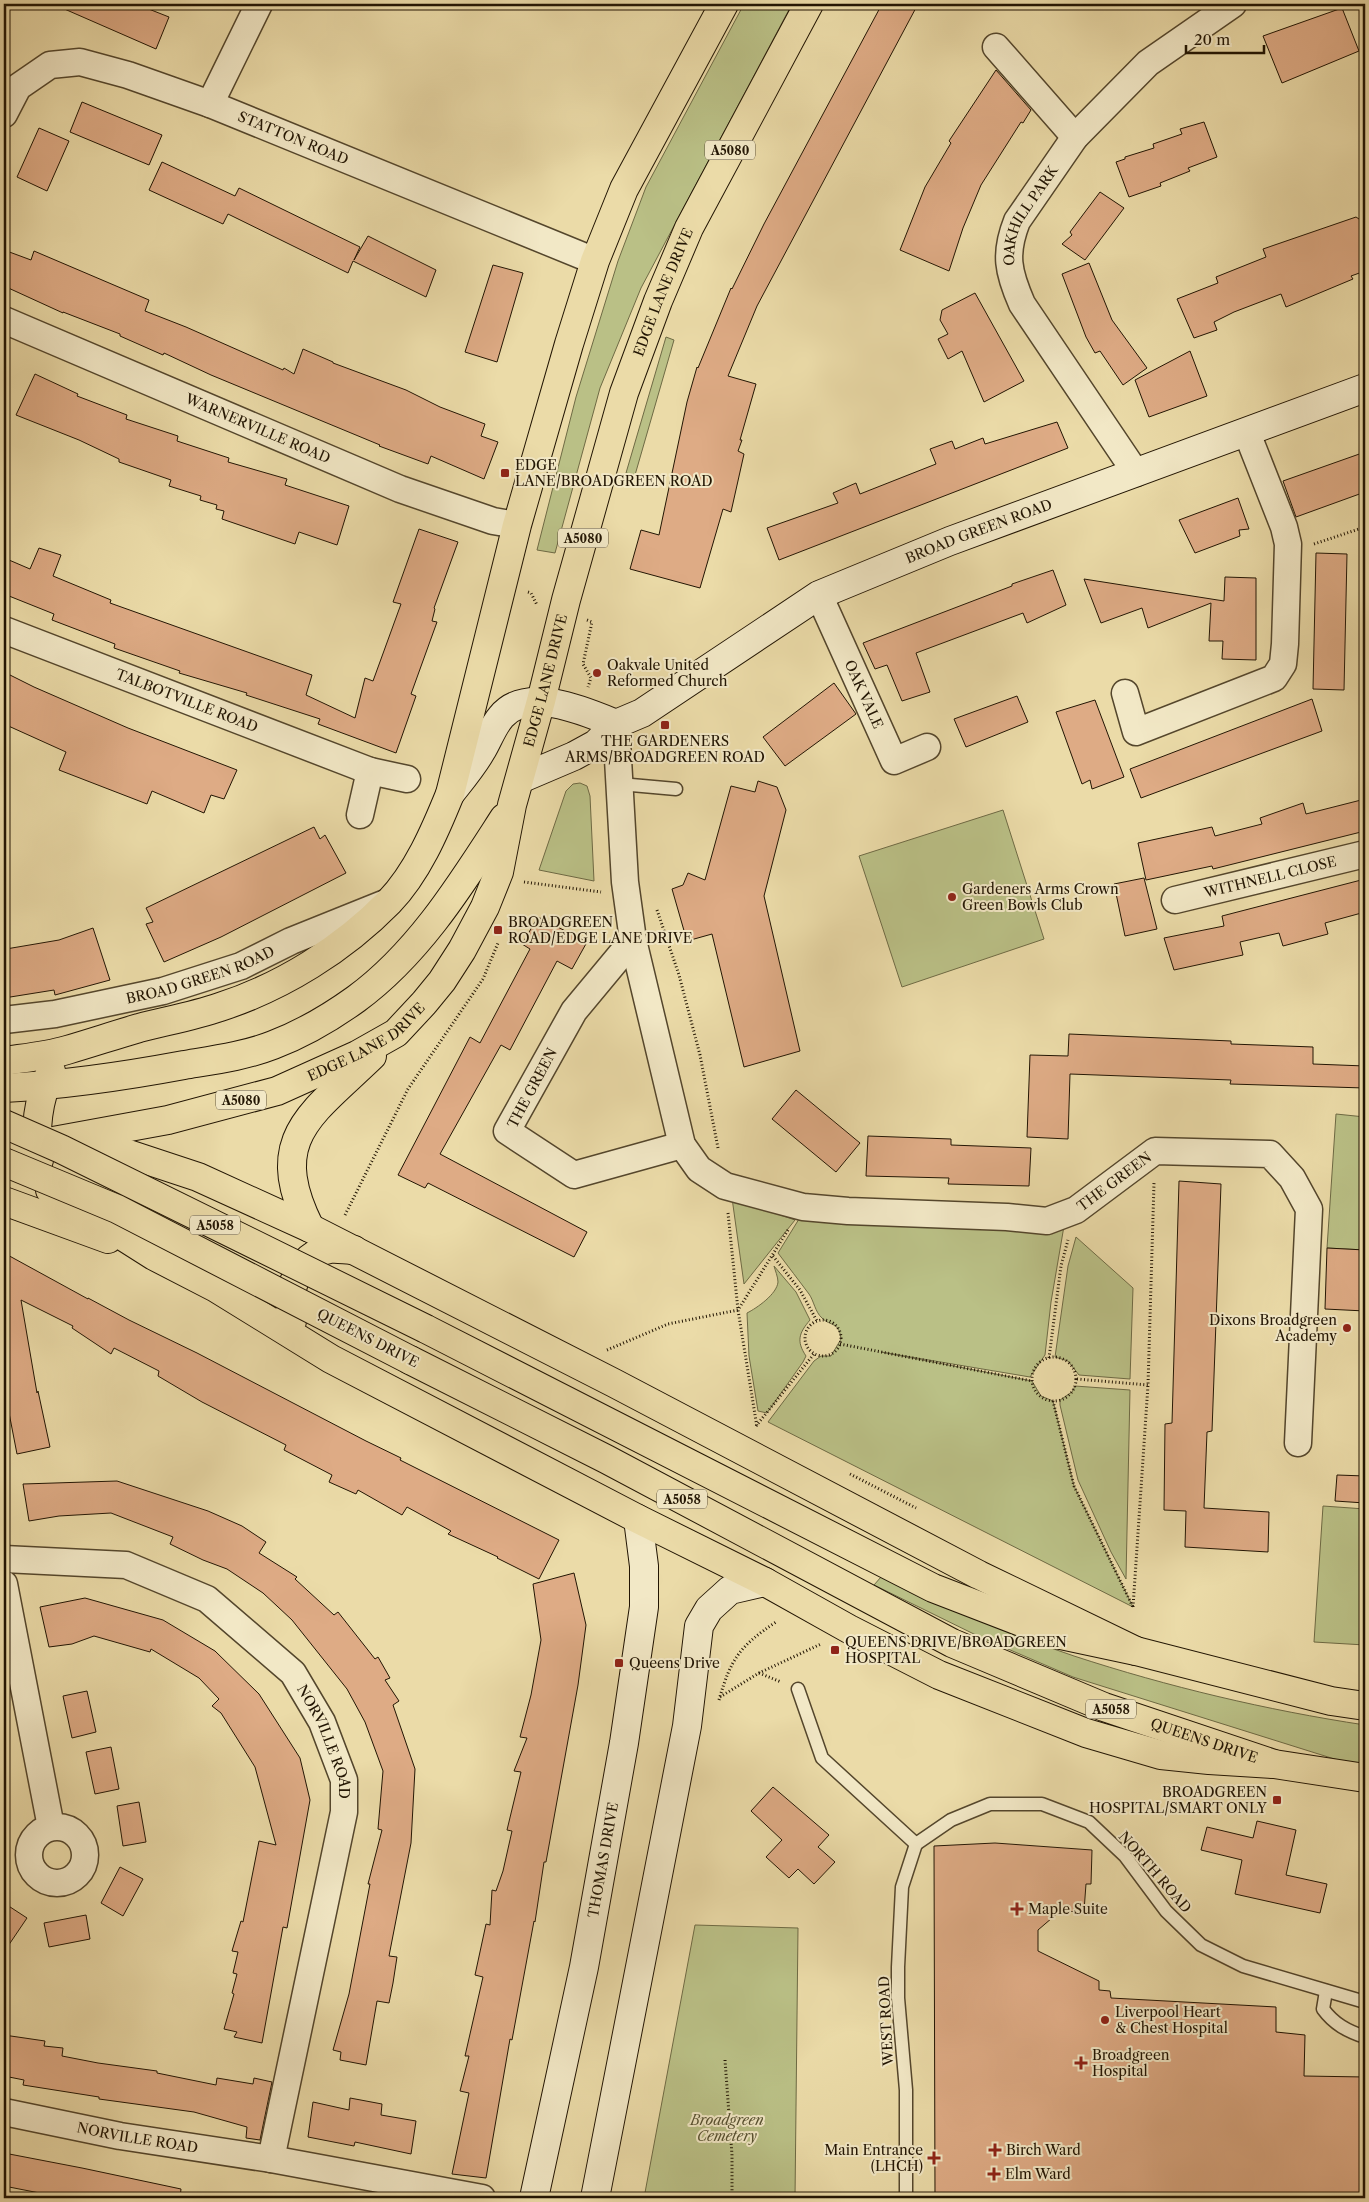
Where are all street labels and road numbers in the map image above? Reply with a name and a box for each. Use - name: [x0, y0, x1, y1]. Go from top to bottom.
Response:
- street label: STATTON ROAD: [235, 107, 351, 169]
- road number: A5080: [705, 140, 755, 160]
- street label: OAKHILL PARK: [1000, 161, 1062, 266]
- street label: EDGE LANE DRIVE: [629, 226, 697, 359]
- street label: WARNERVILLE ROAD: [182, 389, 333, 467]
- street label: BROAD GREEN ROAD: [903, 495, 1055, 567]
- road number: A5080: [558, 528, 608, 548]
- street label: EDGE LANE DRIVE: [520, 612, 571, 749]
- street label: OAK VALE: [841, 657, 887, 732]
- street label: TALBOTVILLE ROAD: [113, 665, 261, 736]
- street label: WITHNELL CLOSE: [1201, 852, 1338, 902]
- street label: BROAD GREEN ROAD: [124, 942, 277, 1008]
- street label: EDGE LANE DRIVE: [304, 999, 429, 1085]
- street label: THE GREEN: [503, 1044, 561, 1131]
- road number: A5080: [216, 1090, 266, 1110]
- street label: THE GREEN: [1073, 1148, 1155, 1215]
- road number: A5058: [190, 1216, 240, 1234]
- street label: QUEENS DRIVE: [314, 1305, 422, 1371]
- road number: A5058: [657, 1490, 707, 1508]
- street label: NORVILLE ROAD: [293, 1681, 353, 1799]
- road number: A5058: [1086, 1700, 1136, 1718]
- street label: QUEENS DRIVE: [1148, 1714, 1260, 1767]
- street label: THOMAS DRIVE: [584, 1801, 622, 1919]
- street label: NORTH ROAD: [1115, 1828, 1195, 1916]
- street label: WEST ROAD: [875, 1975, 897, 2068]
- street label: NORVILLE ROAD: [75, 2118, 199, 2157]

